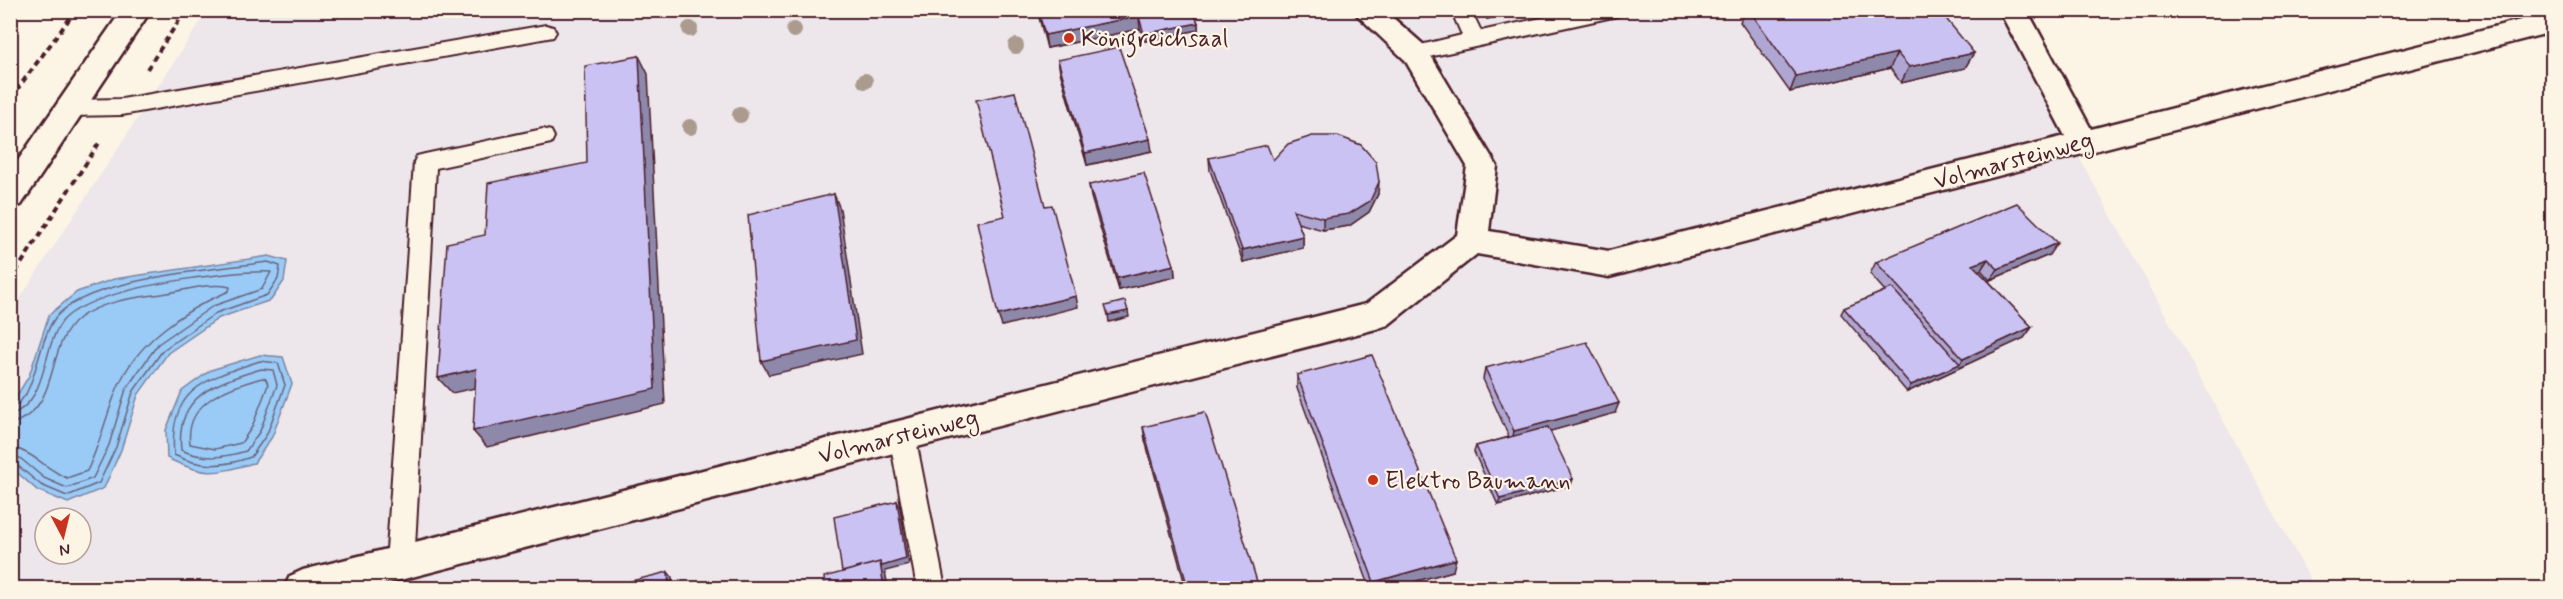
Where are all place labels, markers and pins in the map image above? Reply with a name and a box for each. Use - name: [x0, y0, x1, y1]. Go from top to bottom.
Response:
- place label: Königreichsaal: [1081, 24, 1228, 58]
- marker: Königreichsaal: [1062, 31, 1076, 45]
- place label: Elektro Baumann: [1385, 466, 1570, 497]
- marker: Elektro Baumann: [1366, 473, 1380, 487]

